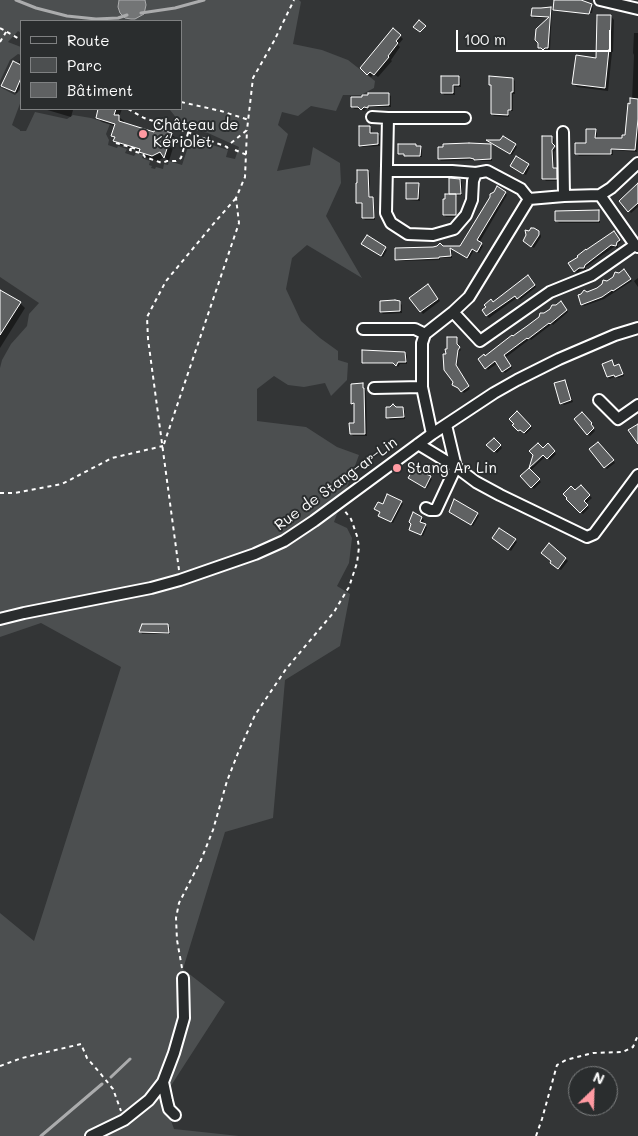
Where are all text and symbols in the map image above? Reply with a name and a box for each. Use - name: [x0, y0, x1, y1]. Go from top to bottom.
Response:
- legend: [20, 20, 182, 110]
- scale bar: [458, 20, 613, 52]
- text: 100 m: [464, 29, 506, 49]
- text: Route: [67, 30, 110, 50]
- text: Parc: [67, 55, 102, 75]
- text: Bâtiment: [67, 80, 133, 100]
- place label: Château de Kériolet: [153, 116, 239, 151]
- marker: Château de Kériolet: [137, 128, 149, 140]
- street label: Rue de Stang-ar-Lin: [271, 433, 401, 535]
- place label: Stang Ar Lin: [407, 459, 497, 477]
- marker: Stang Ar Lin: [391, 462, 403, 474]
- north arrow: [568, 1066, 618, 1116]
- text: N: [590, 1067, 608, 1089]

